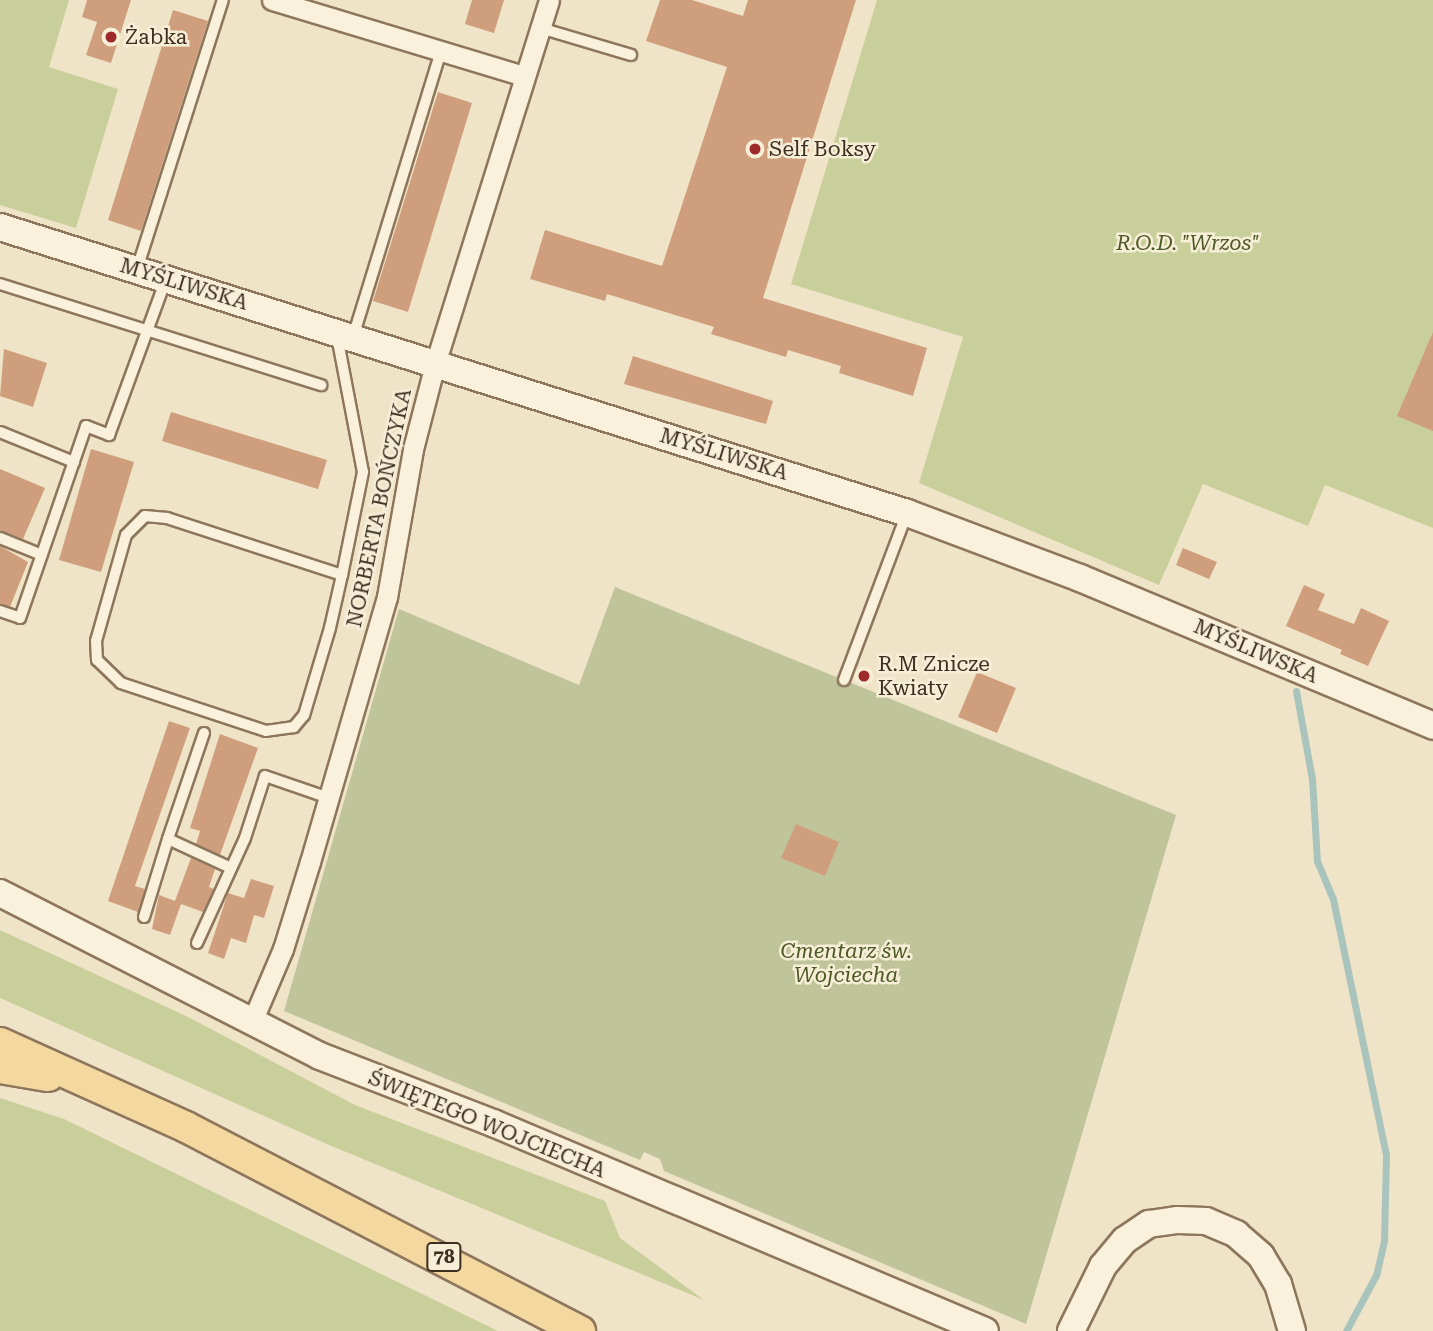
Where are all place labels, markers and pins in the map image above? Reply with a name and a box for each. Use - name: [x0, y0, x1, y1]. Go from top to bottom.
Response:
- place label: Żabka: [125, 24, 187, 50]
- marker: Żabka: [103, 29, 119, 45]
- place label: Self Boksy: [769, 136, 876, 162]
- marker: Self Boksy: [747, 141, 763, 157]
- place label: R.M Znicze Kwiaty: [878, 651, 990, 701]
- marker: R.M Znicze Kwiaty: [856, 668, 872, 684]

